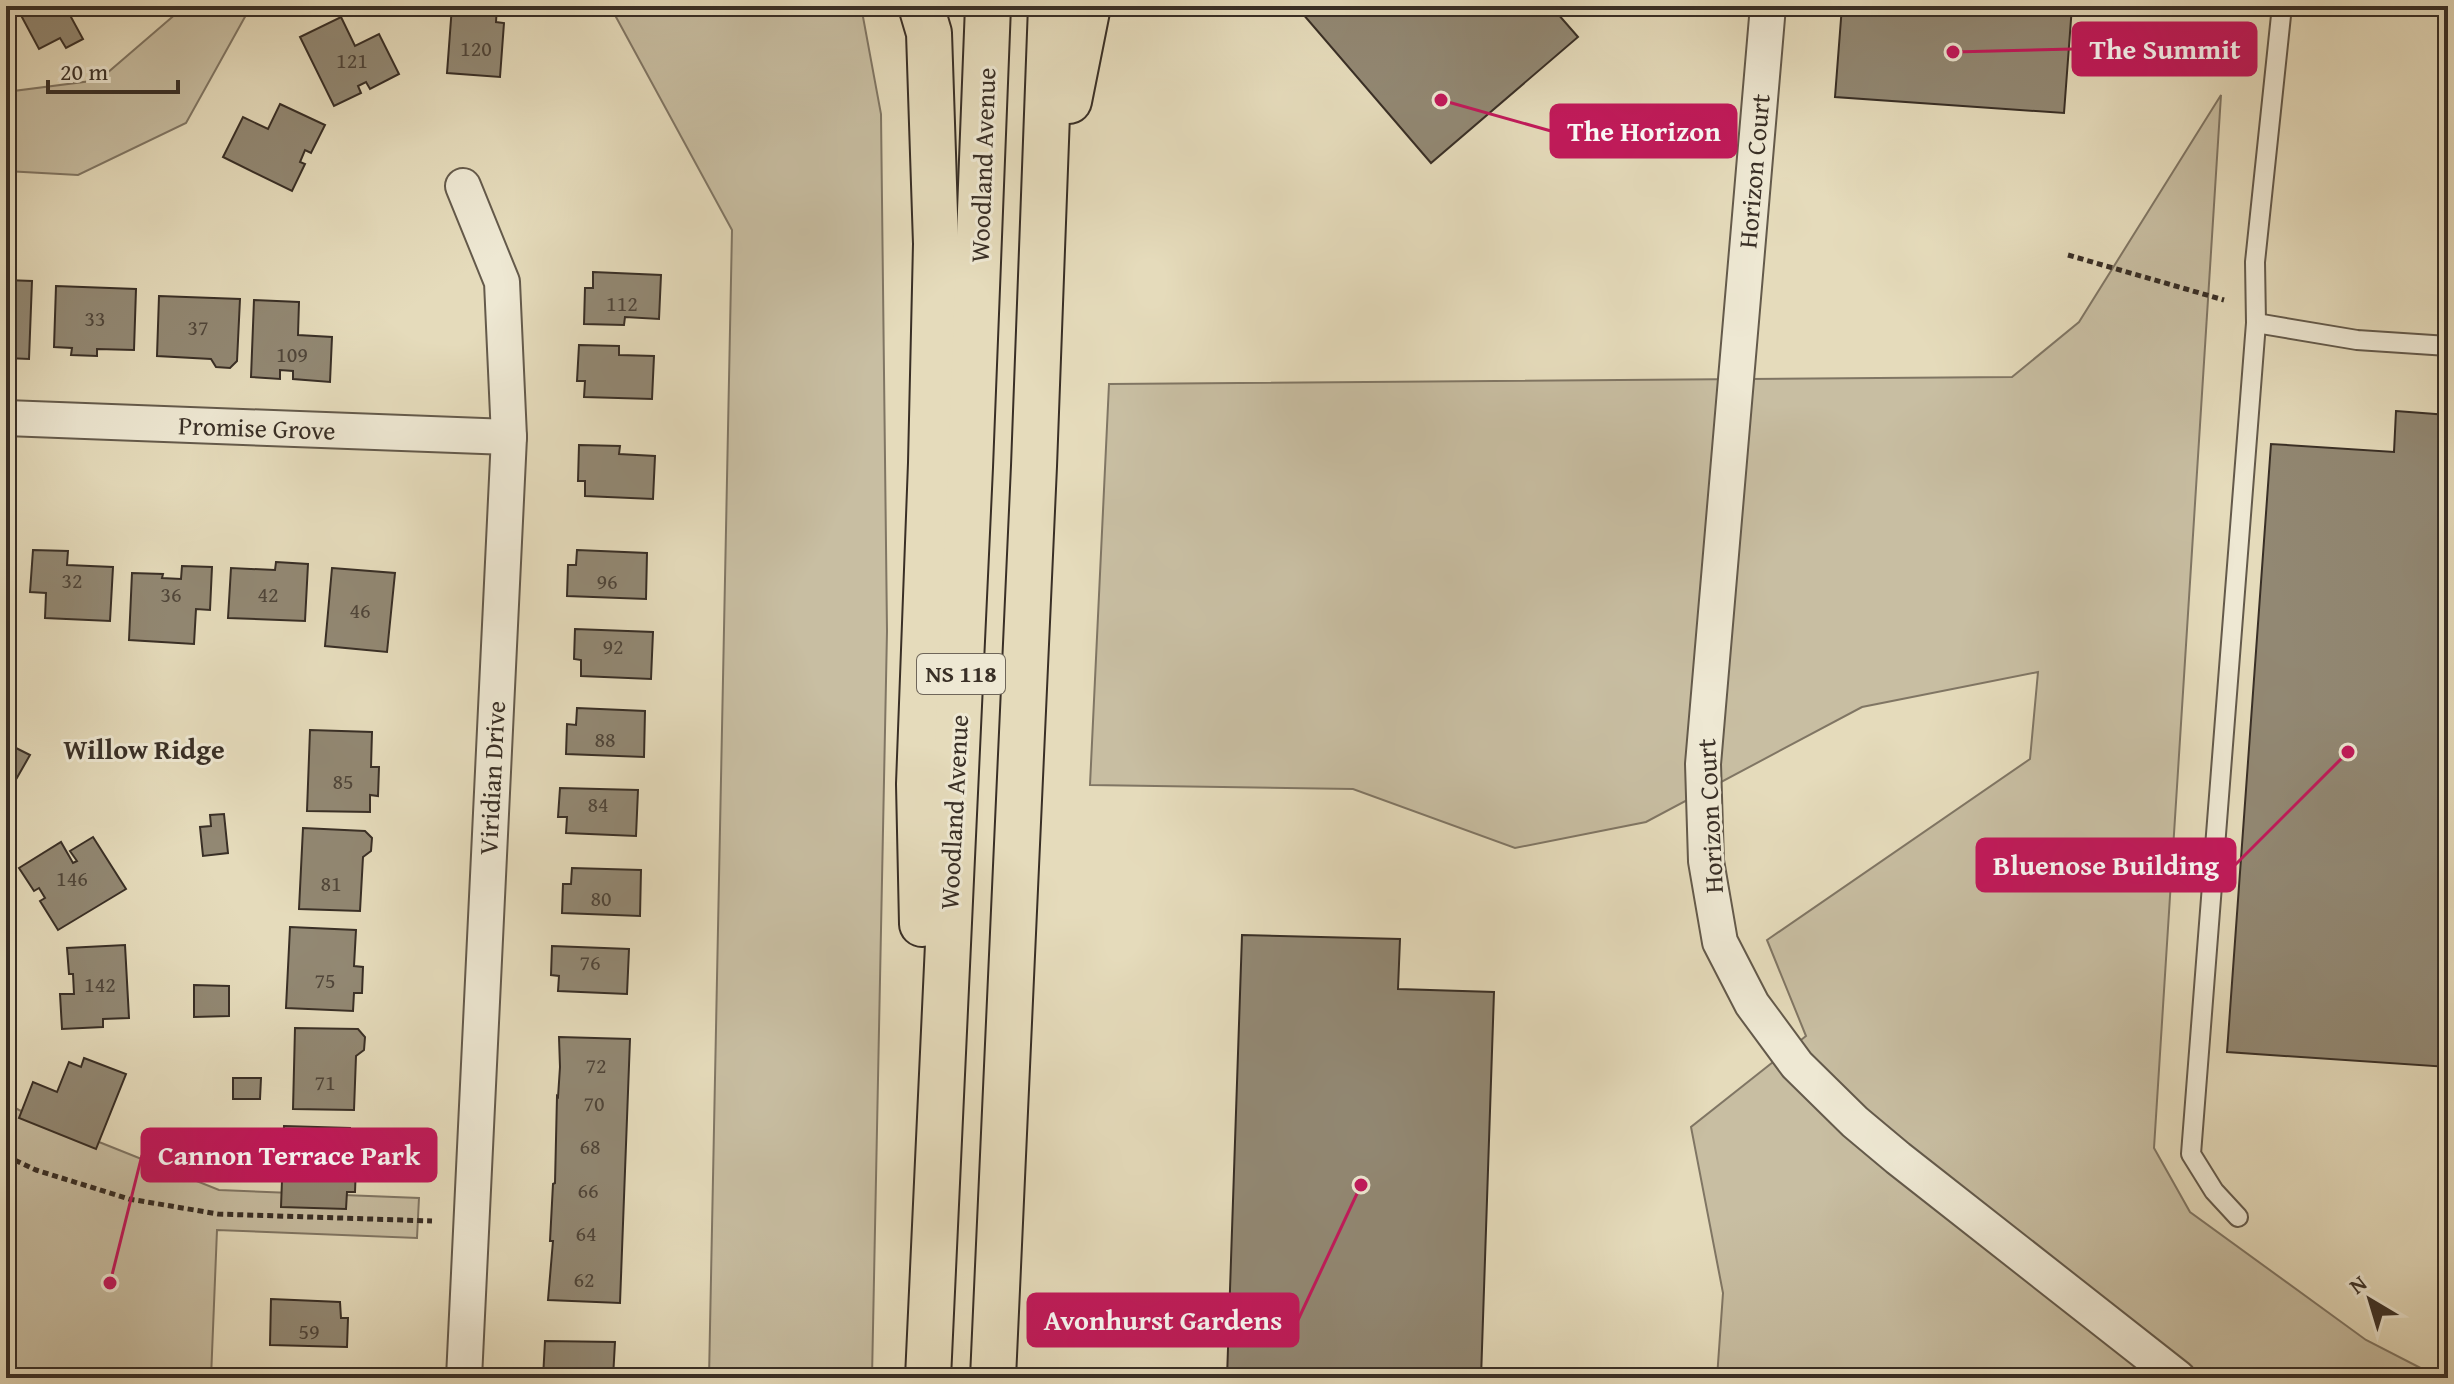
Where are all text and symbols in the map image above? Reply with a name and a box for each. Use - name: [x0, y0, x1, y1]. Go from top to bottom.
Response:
- callout: The Summit: [2073, 23, 2256, 75]
- text: The Summit: [2089, 28, 2241, 69]
- house number: 120: [460, 32, 492, 64]
- scale bar: [48, 44, 178, 94]
- house number: 121: [336, 44, 368, 76]
- text: 20 m: [60, 54, 108, 89]
- street label: Woodland Avenue: [960, 67, 1005, 263]
- street label: Horizon Court: [1727, 92, 1780, 250]
- callout: The Horizon: [1551, 105, 1736, 157]
- text: The Horizon: [1567, 110, 1721, 151]
- house number: 112: [606, 287, 638, 319]
- house number: 33: [84, 302, 106, 334]
- house number: 37: [187, 311, 209, 343]
- house number: 109: [276, 338, 308, 370]
- street label: Promise Grove: [178, 405, 336, 450]
- house number: 32: [61, 564, 83, 596]
- house number: 96: [596, 565, 618, 597]
- house number: 36: [160, 578, 182, 610]
- house number: 42: [257, 578, 279, 610]
- house number: 46: [349, 594, 371, 626]
- house number: 92: [602, 630, 624, 662]
- road number: NS 118: [917, 654, 1005, 694]
- street label: Viridian Drive: [468, 700, 515, 856]
- street label: Woodland Avenue: [929, 713, 978, 910]
- house number: 88: [594, 723, 616, 755]
- district label: Willow Ridge: [63, 728, 225, 769]
- street label: Horizon Court: [1686, 738, 1733, 894]
- house number: 85: [332, 765, 354, 797]
- house number: 84: [587, 788, 609, 820]
- callout: Bluenose Building: [1977, 839, 2235, 891]
- text: Bluenose Building: [1993, 844, 2219, 885]
- house number: 146: [56, 862, 88, 894]
- house number: 81: [320, 867, 342, 899]
- house number: 80: [590, 882, 612, 914]
- house number: 76: [579, 946, 601, 978]
- house number: 75: [314, 964, 336, 996]
- house number: 142: [84, 968, 116, 1000]
- house number: 72: [585, 1049, 607, 1081]
- house number: 71: [314, 1066, 336, 1098]
- house number: 70: [583, 1087, 605, 1119]
- callout: Cannon Terrace Park: [142, 1129, 436, 1181]
- house number: 68: [579, 1130, 601, 1162]
- text: Cannon Terrace Park: [158, 1134, 421, 1175]
- house number: 66: [577, 1174, 599, 1206]
- house number: 64: [575, 1217, 597, 1249]
- north arrow: [2330, 1260, 2410, 1340]
- house number: 62: [573, 1263, 595, 1295]
- text: N: [2342, 1267, 2374, 1301]
- callout: Avonhurst Gardens: [1028, 1294, 1298, 1346]
- text: Avonhurst Gardens: [1044, 1299, 1282, 1340]
- house number: 59: [298, 1315, 320, 1347]

